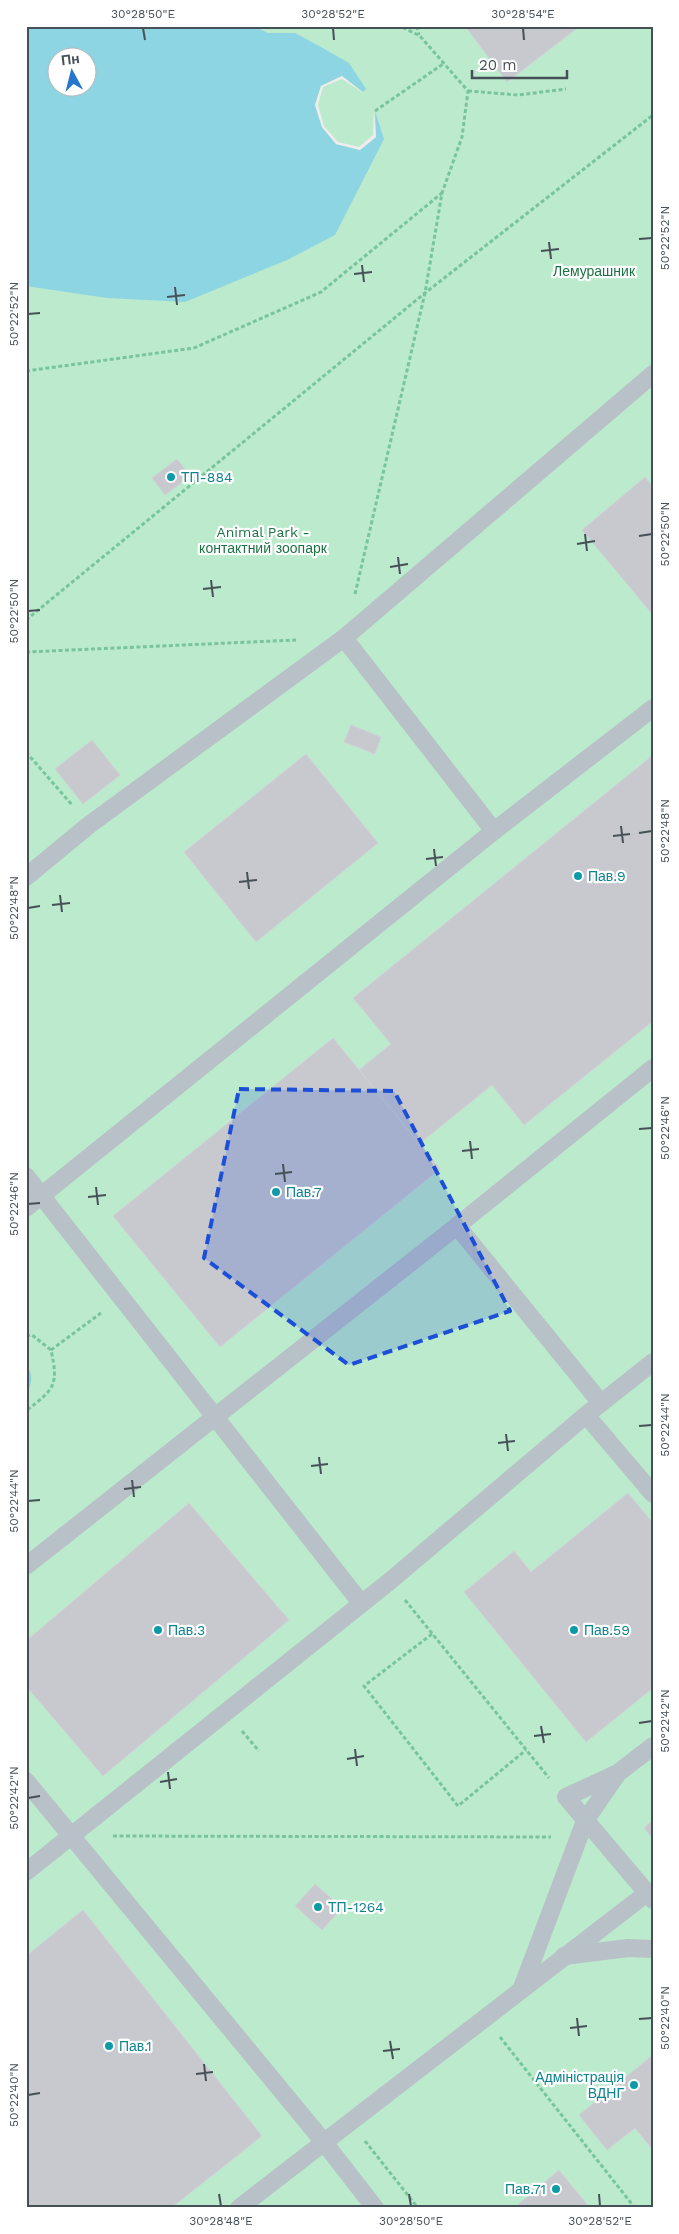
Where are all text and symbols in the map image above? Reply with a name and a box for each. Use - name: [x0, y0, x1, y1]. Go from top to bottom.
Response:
- text: 30°28'50"E: [111, 7, 175, 21]
- text: 30°28'52"E: [301, 7, 365, 21]
- text: 30°28'54"E: [491, 7, 555, 21]
- north arrow: [48, 48, 98, 98]
- scale bar: [472, 48, 566, 80]
- text: Пн: [60, 50, 81, 68]
- text: 20 m: [479, 56, 517, 74]
- text: 50°22'52"N: [658, 206, 672, 270]
- park label: Лемурашник: [553, 263, 636, 279]
- text: 50°22'52"N: [7, 282, 21, 346]
- place label: ТП-884: [181, 469, 233, 485]
- marker: ТП-884: [165, 471, 177, 483]
- text: 50°22'50"N: [658, 502, 672, 566]
- park label: Animal Park - контактний зоопарк: [199, 524, 328, 556]
- text: 50°22'50"N: [7, 579, 21, 643]
- text: 50°22'48"N: [658, 799, 672, 863]
- place label: Пав.9: [588, 868, 626, 884]
- marker: Пав.9: [572, 870, 584, 882]
- text: 50°22'48"N: [7, 876, 21, 940]
- text: 50°22'46"N: [658, 1096, 672, 1160]
- text: 50°22'46"N: [7, 1172, 21, 1236]
- place label: Пав.7: [286, 1184, 322, 1200]
- marker: Пав.7: [270, 1186, 282, 1198]
- text: 50°22'44"N: [658, 1393, 672, 1457]
- text: 50°22'44"N: [7, 1469, 21, 1533]
- place label: Пав.3: [168, 1622, 205, 1638]
- place label: Пав.59: [584, 1622, 630, 1638]
- marker: Пав.3: [152, 1624, 164, 1636]
- marker: Пав.59: [568, 1624, 580, 1636]
- text: 50°22'42"N: [658, 1689, 672, 1753]
- text: 50°22'42"N: [7, 1766, 21, 1830]
- place label: ТП-1264: [328, 1899, 384, 1915]
- marker: ТП-1264: [312, 1901, 324, 1913]
- text: 50°22'40"N: [658, 1986, 672, 2050]
- place label: Пав.1: [119, 2038, 152, 2054]
- marker: Пав.1: [103, 2040, 115, 2052]
- text: 50°22'40"N: [7, 2063, 21, 2127]
- place label: Адміністрація ВДНГ: [535, 2069, 624, 2101]
- marker: Адміністрація ВДНГ: [628, 2079, 640, 2091]
- place label: Пав.71: [505, 2181, 546, 2197]
- marker: Пав.71: [550, 2183, 562, 2195]
- text: 30°28'48"E: [189, 2214, 253, 2228]
- text: 30°28'50"E: [379, 2214, 443, 2228]
- text: 30°28'52"E: [568, 2214, 632, 2228]

